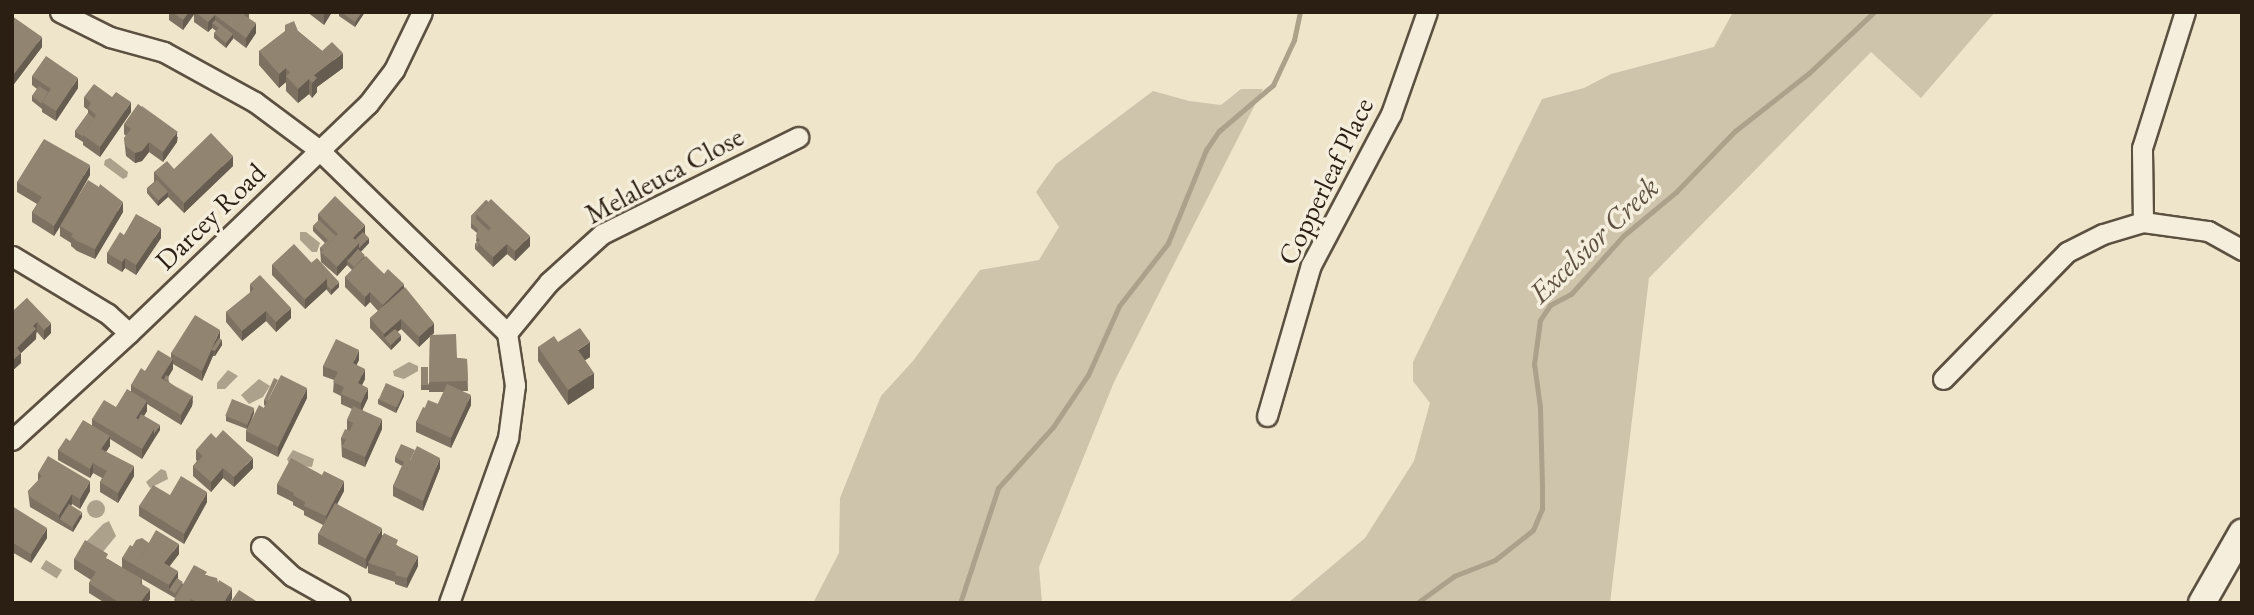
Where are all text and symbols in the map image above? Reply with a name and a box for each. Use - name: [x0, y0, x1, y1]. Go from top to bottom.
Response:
- street label: Copperleaf Place: [1270, 92, 1380, 270]
- street label: Melaleuca Close: [579, 119, 749, 231]
- street label: Darcey Road: [148, 155, 272, 277]
- water label: Excelsior Creek: [1522, 169, 1666, 311]

